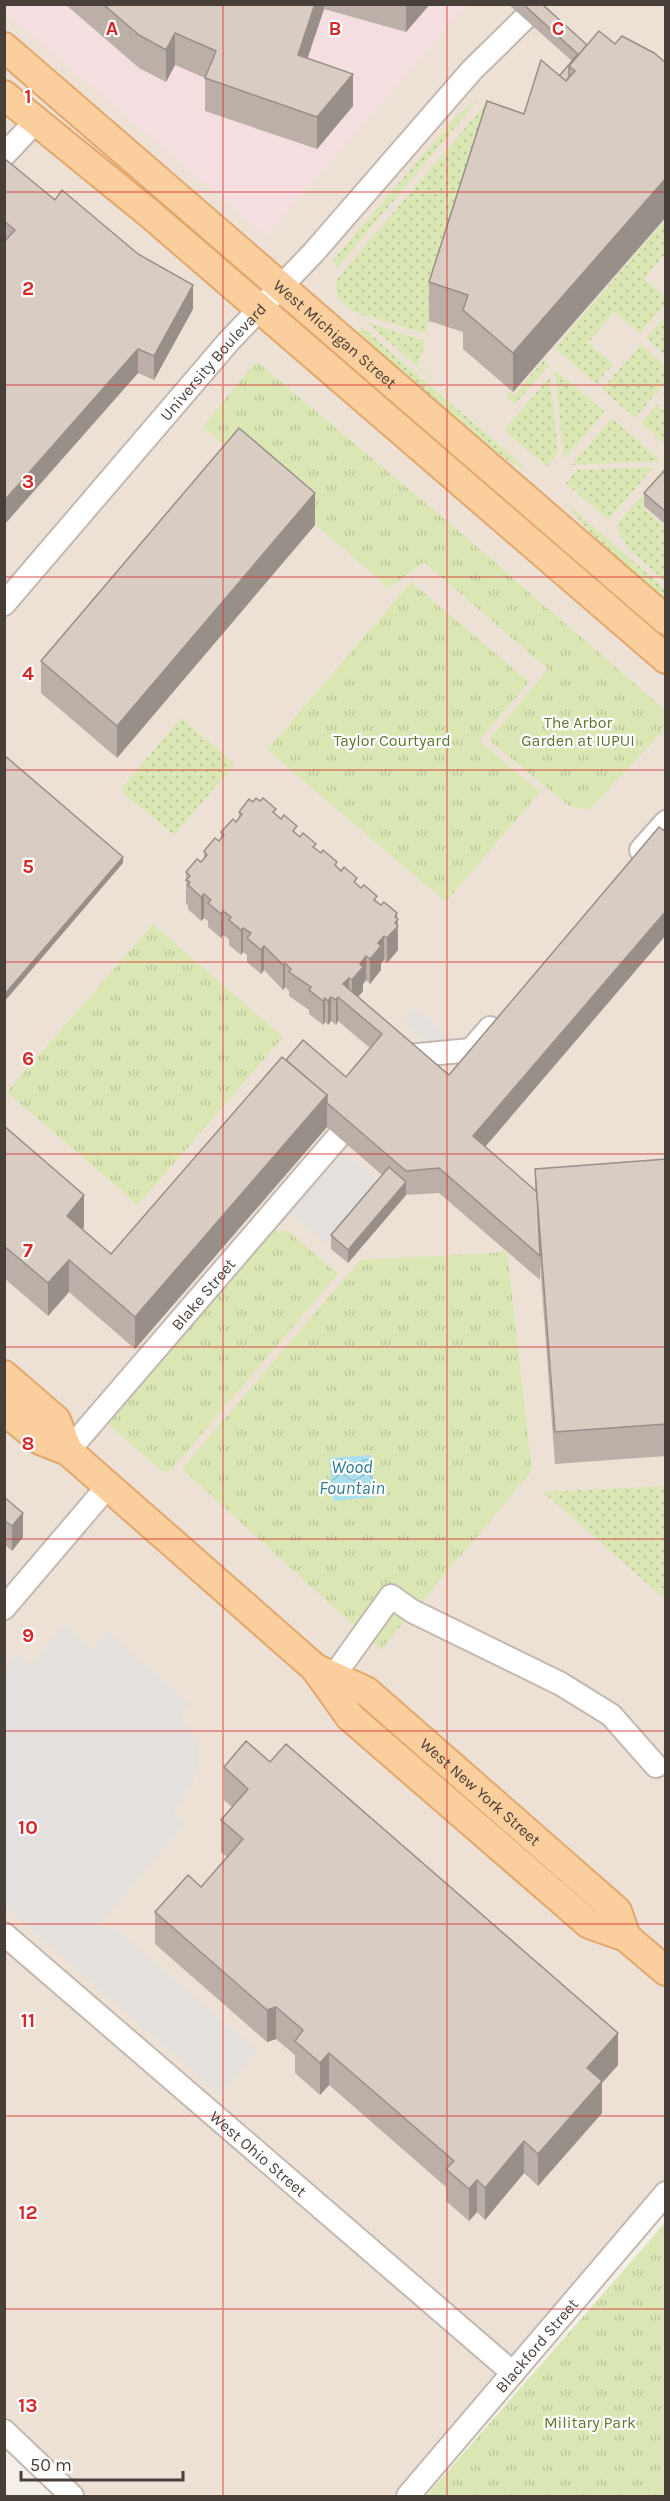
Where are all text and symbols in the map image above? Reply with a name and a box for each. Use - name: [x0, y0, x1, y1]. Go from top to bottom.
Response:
- text: A: [106, 17, 119, 40]
- text: B: [329, 17, 341, 40]
- text: C: [552, 17, 564, 40]
- text: 1: [24, 85, 32, 108]
- street label: West Michigan Street: [269, 276, 400, 392]
- text: 2: [22, 277, 34, 300]
- street label: University Boulevard: [156, 299, 270, 425]
- text: 3: [22, 470, 34, 493]
- text: 4: [22, 662, 34, 685]
- park label: The Arbor Garden at IUPUI: [521, 713, 635, 750]
- park label: Taylor Courtyard: [333, 731, 451, 750]
- text: 5: [22, 855, 34, 878]
- text: 6: [22, 1047, 34, 1070]
- text: 7: [23, 1239, 33, 1262]
- street label: Blake Street: [167, 1255, 239, 1334]
- text: 8: [22, 1432, 34, 1455]
- water label: Wood Fountain: [319, 1456, 385, 1499]
- text: 9: [22, 1624, 34, 1647]
- street label: West New York Street: [416, 1734, 544, 1850]
- text: 10: [18, 1816, 38, 1839]
- text: 11: [21, 2009, 35, 2032]
- street label: West Ohio Street: [206, 2107, 310, 2201]
- text: 12: [18, 2201, 38, 2224]
- street label: Blackford Street: [491, 2295, 582, 2396]
- text: 13: [18, 2394, 38, 2417]
- park label: Military Park: [544, 2413, 636, 2432]
- scale bar: [21, 2444, 183, 2482]
- text: 50 m: [30, 2454, 72, 2476]

